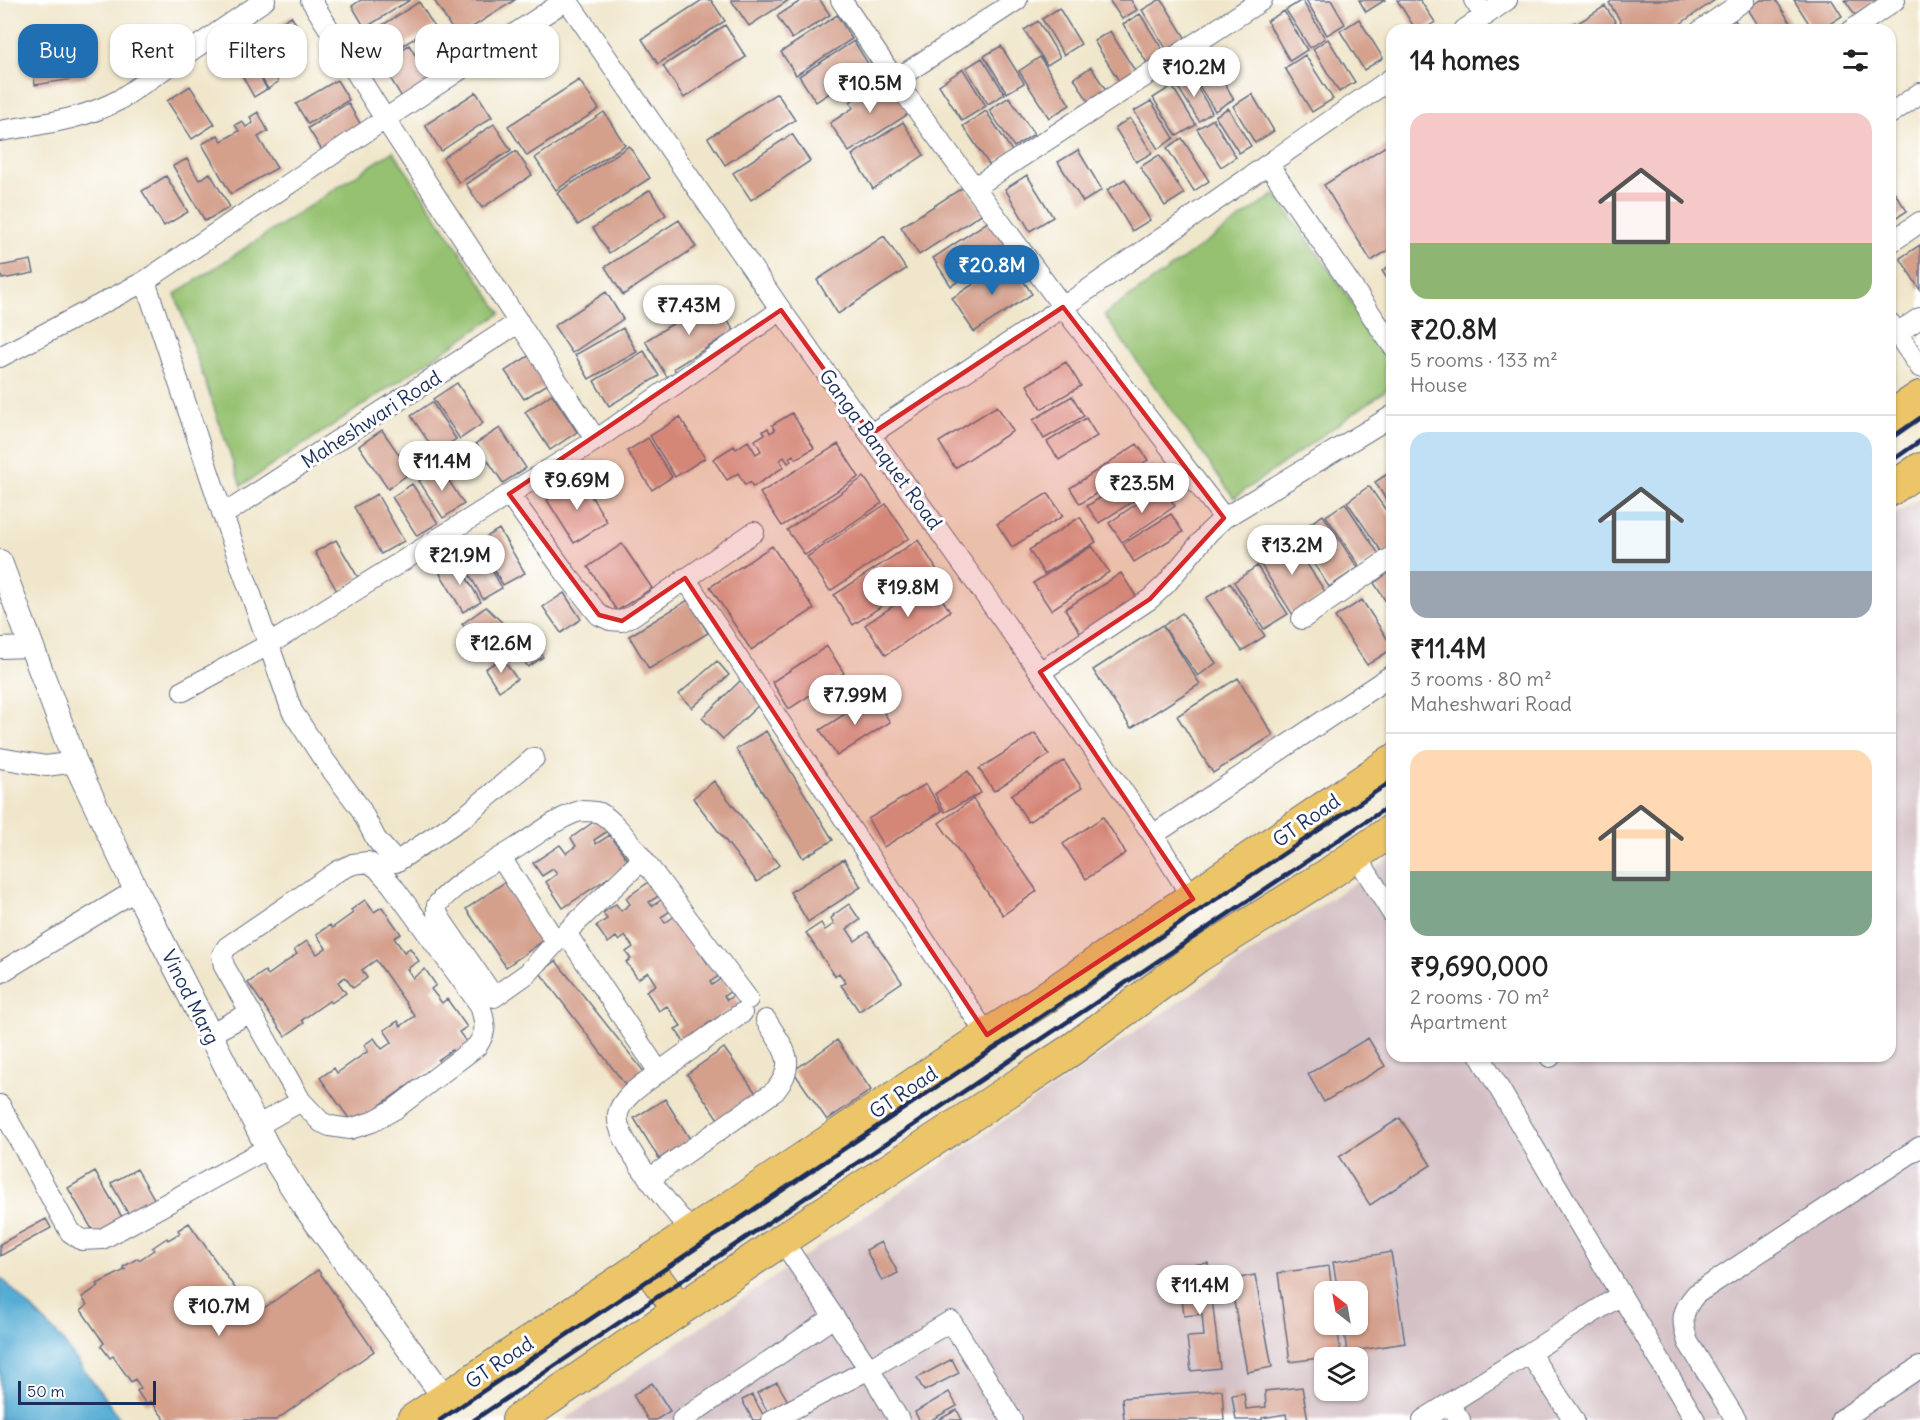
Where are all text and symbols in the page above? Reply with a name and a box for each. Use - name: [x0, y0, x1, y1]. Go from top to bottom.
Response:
- chip: Buy: [18, 24, 98, 78]
- chip: Rent: [110, 24, 195, 78]
- chip: Filters: [207, 24, 307, 78]
- chip: New: [319, 24, 403, 78]
- chip: Apartment: [415, 24, 559, 78]
- text: 14 homes: [1410, 44, 1520, 77]
- icon: filters: [1839, 44, 1872, 77]
- pin: ₹10.2M: [1145, 47, 1243, 98]
- text: ₹10.2M: [1162, 54, 1226, 79]
- pin: ₹10.5M: [821, 63, 919, 114]
- text: ₹10.5M: [838, 70, 902, 95]
- icon: home: [1587, 152, 1695, 260]
- pin: ₹20.8M: [943, 245, 1041, 296]
- text: ₹20.8M: [958, 252, 1026, 277]
- pin: ₹7.43M: [640, 285, 738, 336]
- text: ₹7.43M: [657, 292, 721, 317]
- text: ₹20.8M: [1410, 313, 1498, 346]
- text: 5 rooms · 133 m²: [1410, 347, 1558, 372]
- street label: Maheshwari Road: [296, 364, 446, 474]
- street label: Ganga Banquet Road: [814, 364, 948, 534]
- text: House: [1410, 372, 1467, 397]
- pin: ₹11.4M: [393, 441, 491, 492]
- text: ₹11.4M: [413, 448, 471, 473]
- pin: ₹9.69M: [528, 460, 626, 511]
- pin: ₹23.5M: [1093, 463, 1191, 514]
- text: ₹9.69M: [544, 467, 610, 492]
- text: ₹23.5M: [1109, 470, 1175, 495]
- icon: home: [1587, 471, 1695, 579]
- pin: ₹13.2M: [1243, 525, 1341, 576]
- text: ₹13.2M: [1261, 532, 1323, 557]
- pin: ₹21.9M: [411, 535, 509, 586]
- text: ₹21.9M: [429, 542, 491, 567]
- pin: ₹19.8M: [859, 567, 957, 618]
- text: ₹19.8M: [877, 574, 939, 599]
- pin: ₹12.6M: [452, 623, 550, 674]
- text: ₹12.6M: [470, 630, 532, 655]
- text: ₹11.4M: [1410, 632, 1487, 665]
- text: 3 rooms · 80 m²: [1410, 666, 1552, 691]
- pin: ₹7.99M: [806, 675, 904, 726]
- text: ₹7.99M: [823, 682, 887, 707]
- text: Maheshwari Road: [1410, 691, 1572, 716]
- street label: GT Road: [1267, 788, 1345, 852]
- icon: home: [1587, 789, 1695, 897]
- street label: Vinod Marg: [156, 945, 226, 1049]
- text: ₹9,690,000: [1410, 950, 1549, 983]
- text: 2 rooms · 70 m²: [1410, 984, 1550, 1009]
- text: Apartment: [1410, 1009, 1507, 1034]
- street label: GT Road: [864, 1060, 942, 1124]
- pin: ₹11.4M: [1151, 1265, 1249, 1316]
- text: ₹11.4M: [1171, 1272, 1229, 1297]
- north arrow: [1314, 1281, 1368, 1335]
- map controls: [1314, 1281, 1368, 1401]
- pin: ₹10.7M: [170, 1286, 268, 1337]
- text: ₹10.7M: [188, 1293, 250, 1318]
- street label: GT Road: [460, 1330, 538, 1394]
- button: layers: [1314, 1347, 1368, 1401]
- scale bar: [18, 1378, 156, 1406]
- text: 50 m: [27, 1381, 65, 1401]

